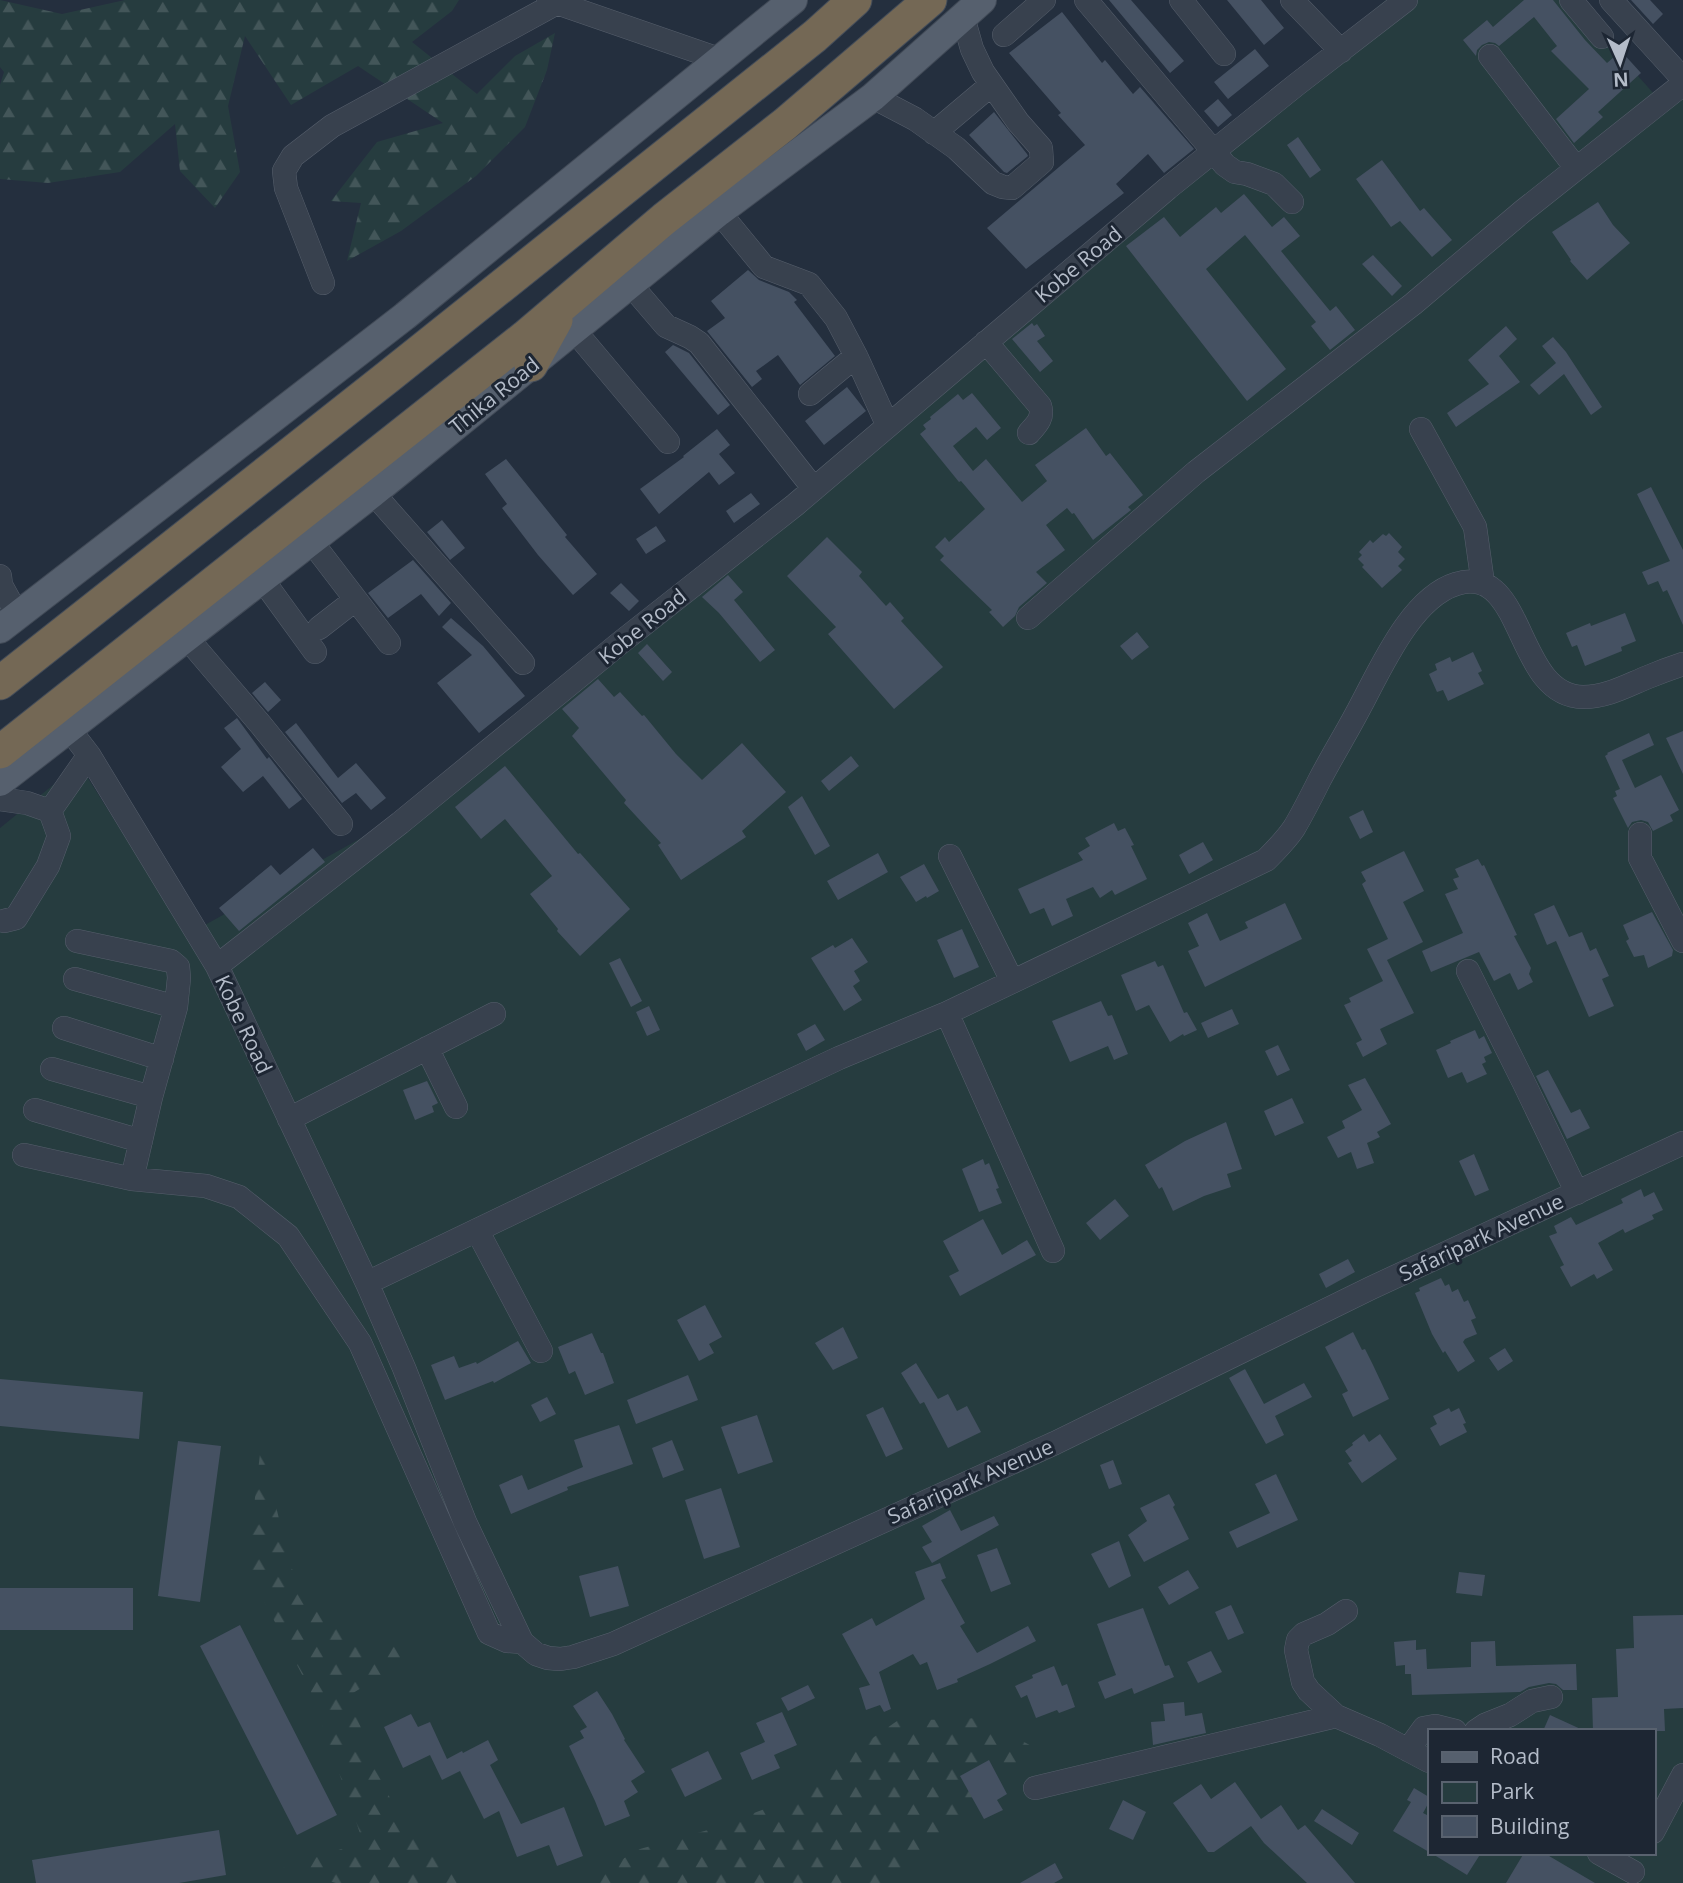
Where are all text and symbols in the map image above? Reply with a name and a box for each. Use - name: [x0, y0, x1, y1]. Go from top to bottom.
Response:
- north arrow: [1585, 28, 1655, 98]
- text: N: [1612, 67, 1629, 93]
- street label: Kobe Road: [1029, 219, 1127, 309]
- street label: Thika Road: [443, 350, 545, 440]
- street label: Kobe Road: [592, 582, 692, 670]
- street label: Kobe Road: [209, 970, 279, 1078]
- street label: Safaripark Avenue: [1394, 1187, 1568, 1287]
- street label: Safaripark Avenue: [883, 1432, 1057, 1530]
- legend: [1428, 1729, 1655, 1855]
- text: Road: [1490, 1742, 1540, 1770]
- text: Park: [1490, 1777, 1534, 1805]
- text: Building: [1490, 1812, 1569, 1840]

